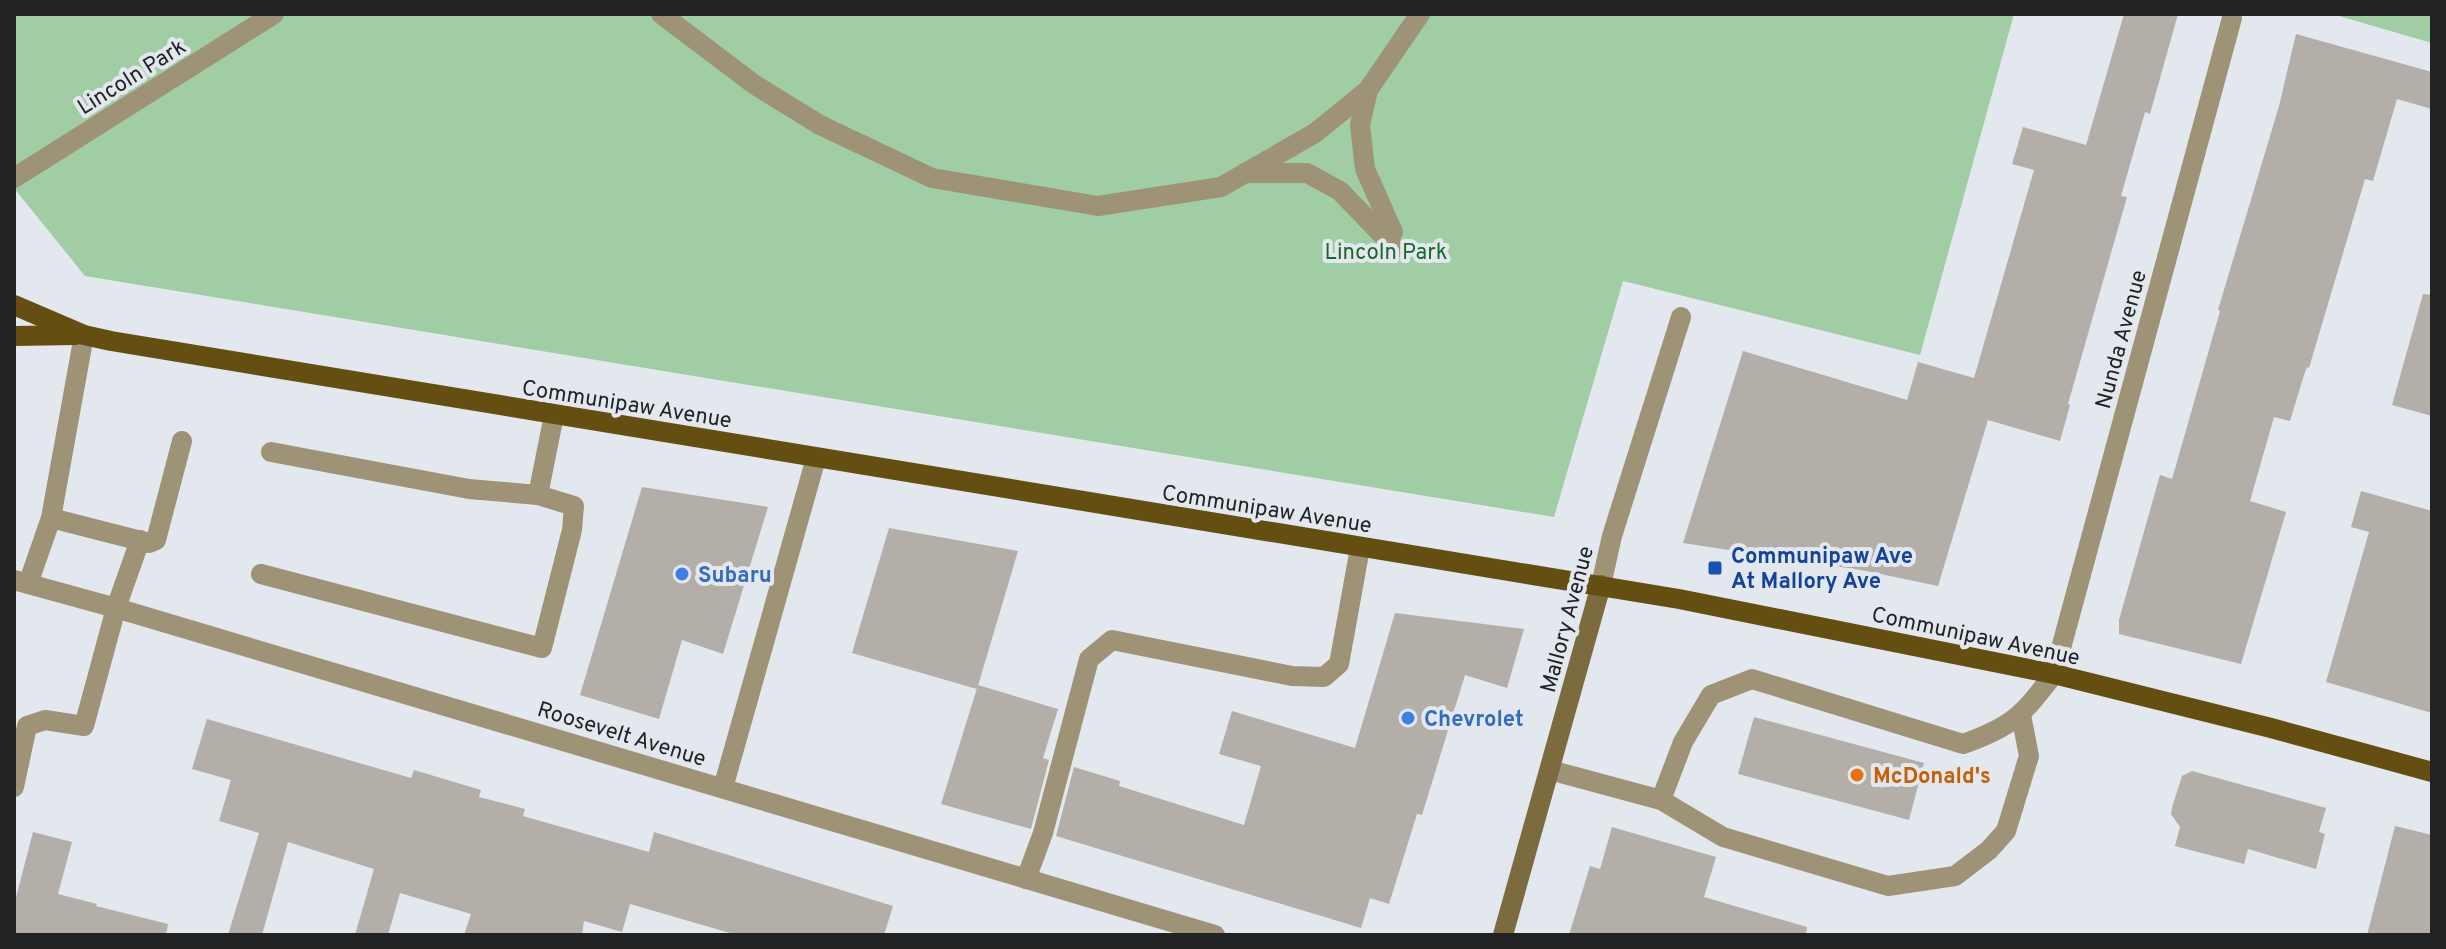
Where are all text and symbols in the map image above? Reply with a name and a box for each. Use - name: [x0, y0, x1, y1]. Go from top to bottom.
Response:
- street label: Lincoln Park: [73, 34, 192, 122]
- park label: Lincoln Park: [1325, 240, 1447, 267]
- street label: Nunda Avenue: [2091, 267, 2154, 412]
- street label: Communipaw Avenue: [520, 376, 734, 435]
- street label: Communipaw Avenue: [1160, 481, 1374, 540]
- street label: Mallory Avenue: [1536, 543, 1601, 696]
- place label: Communipaw Ave At Mallory Ave: [1731, 544, 1913, 596]
- marker: Communipaw Ave At Mallory Ave: [1706, 559, 1724, 577]
- place label: Subaru: [698, 563, 772, 590]
- marker: Subaru: [673, 565, 691, 583]
- street label: Communipaw Avenue: [1869, 602, 2082, 673]
- street label: Roosevelt Avenue: [534, 697, 709, 774]
- place label: Chevrolet: [1424, 707, 1524, 734]
- marker: Chevrolet: [1399, 709, 1417, 727]
- place label: McDonald's: [1873, 764, 1991, 791]
- marker: McDonald's: [1848, 766, 1866, 784]

